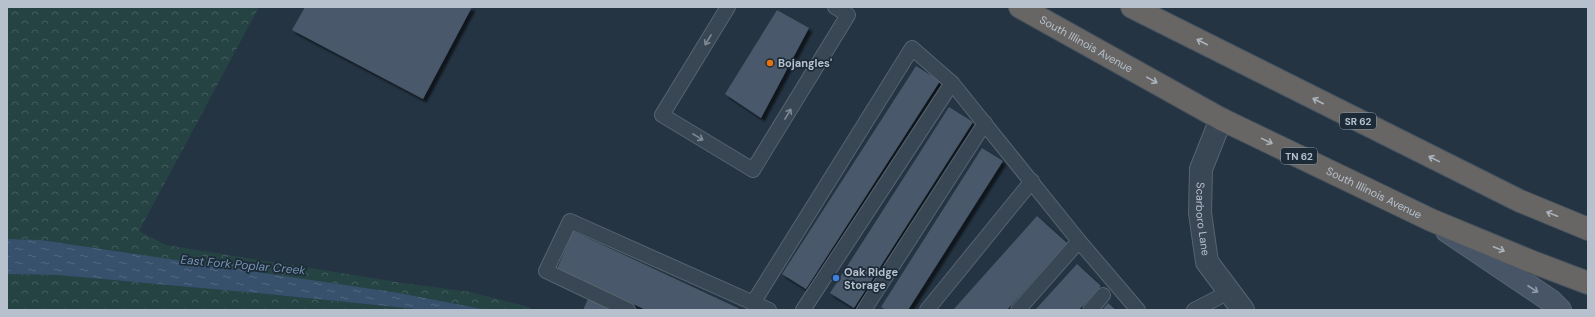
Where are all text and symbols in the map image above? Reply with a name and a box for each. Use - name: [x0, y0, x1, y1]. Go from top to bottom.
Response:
- street label: South Illinois Avenue: [1037, 12, 1135, 75]
- one-way arrow: [703, 34, 711, 46]
- one-way arrow: [1196, 38, 1208, 45]
- place label: Bojangles': [778, 56, 832, 70]
- marker: Bojangles': [765, 58, 775, 68]
- one-way arrow: [1146, 77, 1158, 85]
- one-way arrow: [1312, 97, 1324, 104]
- one-way arrow: [784, 108, 792, 120]
- road number: SR 62: [1340, 113, 1376, 129]
- one-way arrow: [692, 133, 703, 141]
- one-way arrow: [1260, 138, 1272, 145]
- road number: TN 62: [1281, 148, 1317, 164]
- one-way arrow: [1429, 155, 1441, 162]
- street label: South Illinois Avenue: [1324, 164, 1424, 222]
- street label: Scarboro Lane: [1193, 182, 1213, 257]
- one-way arrow: [1546, 210, 1558, 217]
- one-way arrow: [1492, 245, 1504, 253]
- water label: East Fork Poplar Creek: [180, 252, 307, 279]
- place label: Oak Ridge Storage: [844, 265, 899, 292]
- marker: Oak Ridge Storage: [831, 273, 841, 283]
- one-way arrow: [1527, 285, 1538, 293]

